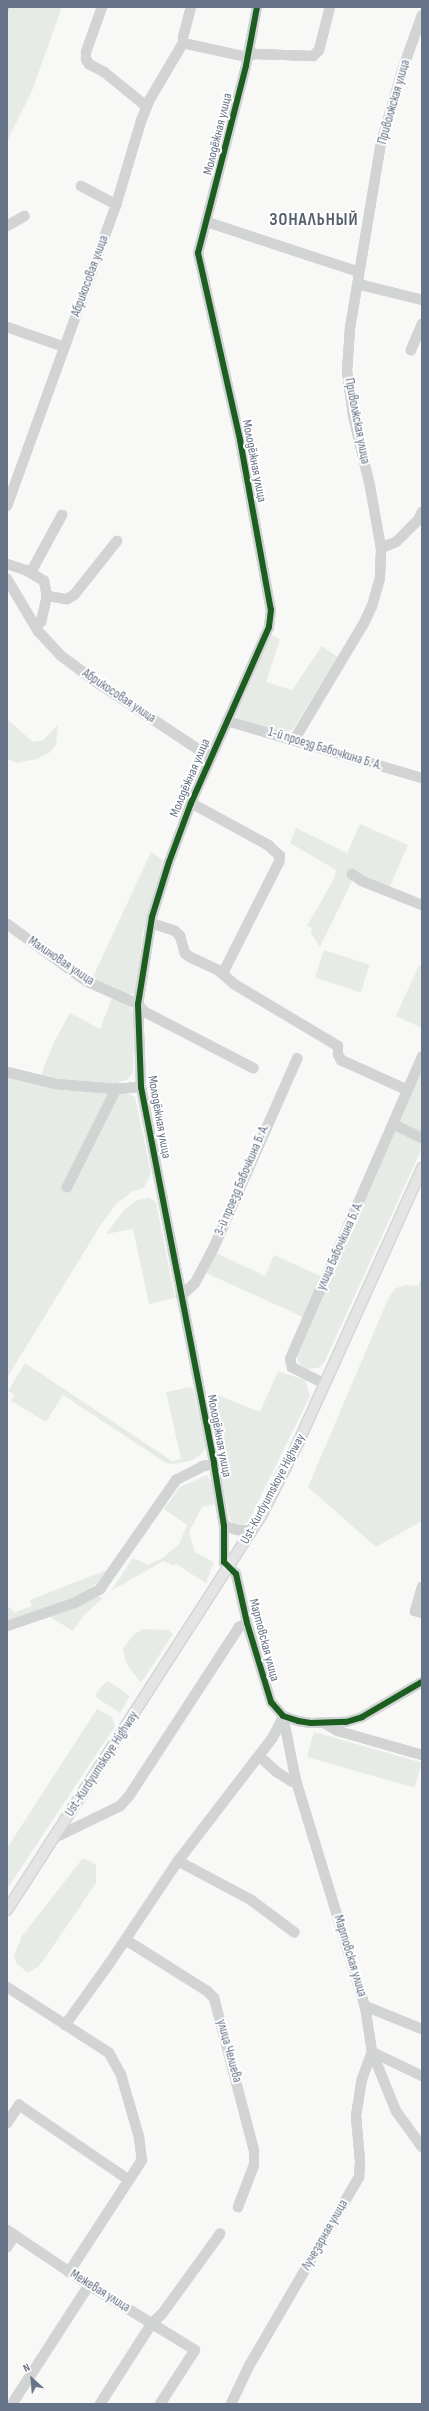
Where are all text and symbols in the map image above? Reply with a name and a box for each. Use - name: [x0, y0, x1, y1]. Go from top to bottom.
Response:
- street label: Приволжская улица: [374, 58, 414, 146]
- street label: Молодёжная улица: [200, 92, 236, 176]
- district label: ЗОНАЛЬНЫЙ: [270, 211, 358, 231]
- street label: Абрикосовая улица: [68, 233, 112, 319]
- street label: Приволжская улица: [341, 377, 373, 465]
- street label: Молодёжная улица: [238, 418, 270, 504]
- street label: Абрикосовая улица: [79, 666, 159, 726]
- street label: 1-й проезд Бабочкина Б. А.: [266, 724, 384, 774]
- street label: Молодёжная улица: [166, 736, 214, 820]
- street label: Малиновая улица: [25, 933, 97, 989]
- street label: Молодёжная улица: [144, 1074, 174, 1160]
- street label: 3-й проезд Бабочкина Б. А.: [212, 1122, 272, 1238]
- street label: улица Бабочкина Б. А.: [313, 1199, 367, 1293]
- street label: Молодёжная улица: [203, 1393, 235, 1479]
- street label: Ust-Kurdyumskoye Highway: [237, 1431, 309, 1547]
- street label: Мартовская улица: [245, 1597, 283, 1683]
- street label: Ust-Kurdyumskoye Highway: [62, 1708, 142, 1820]
- street label: Мартовская улица: [330, 1913, 370, 1999]
- street label: улица Челиева: [213, 2018, 245, 2084]
- street label: Лучезарная улица: [299, 2197, 351, 2273]
- street label: Межевая улица: [67, 2266, 133, 2316]
- north arrow: [12, 2359, 52, 2399]
- text: N: [21, 2361, 32, 2375]

